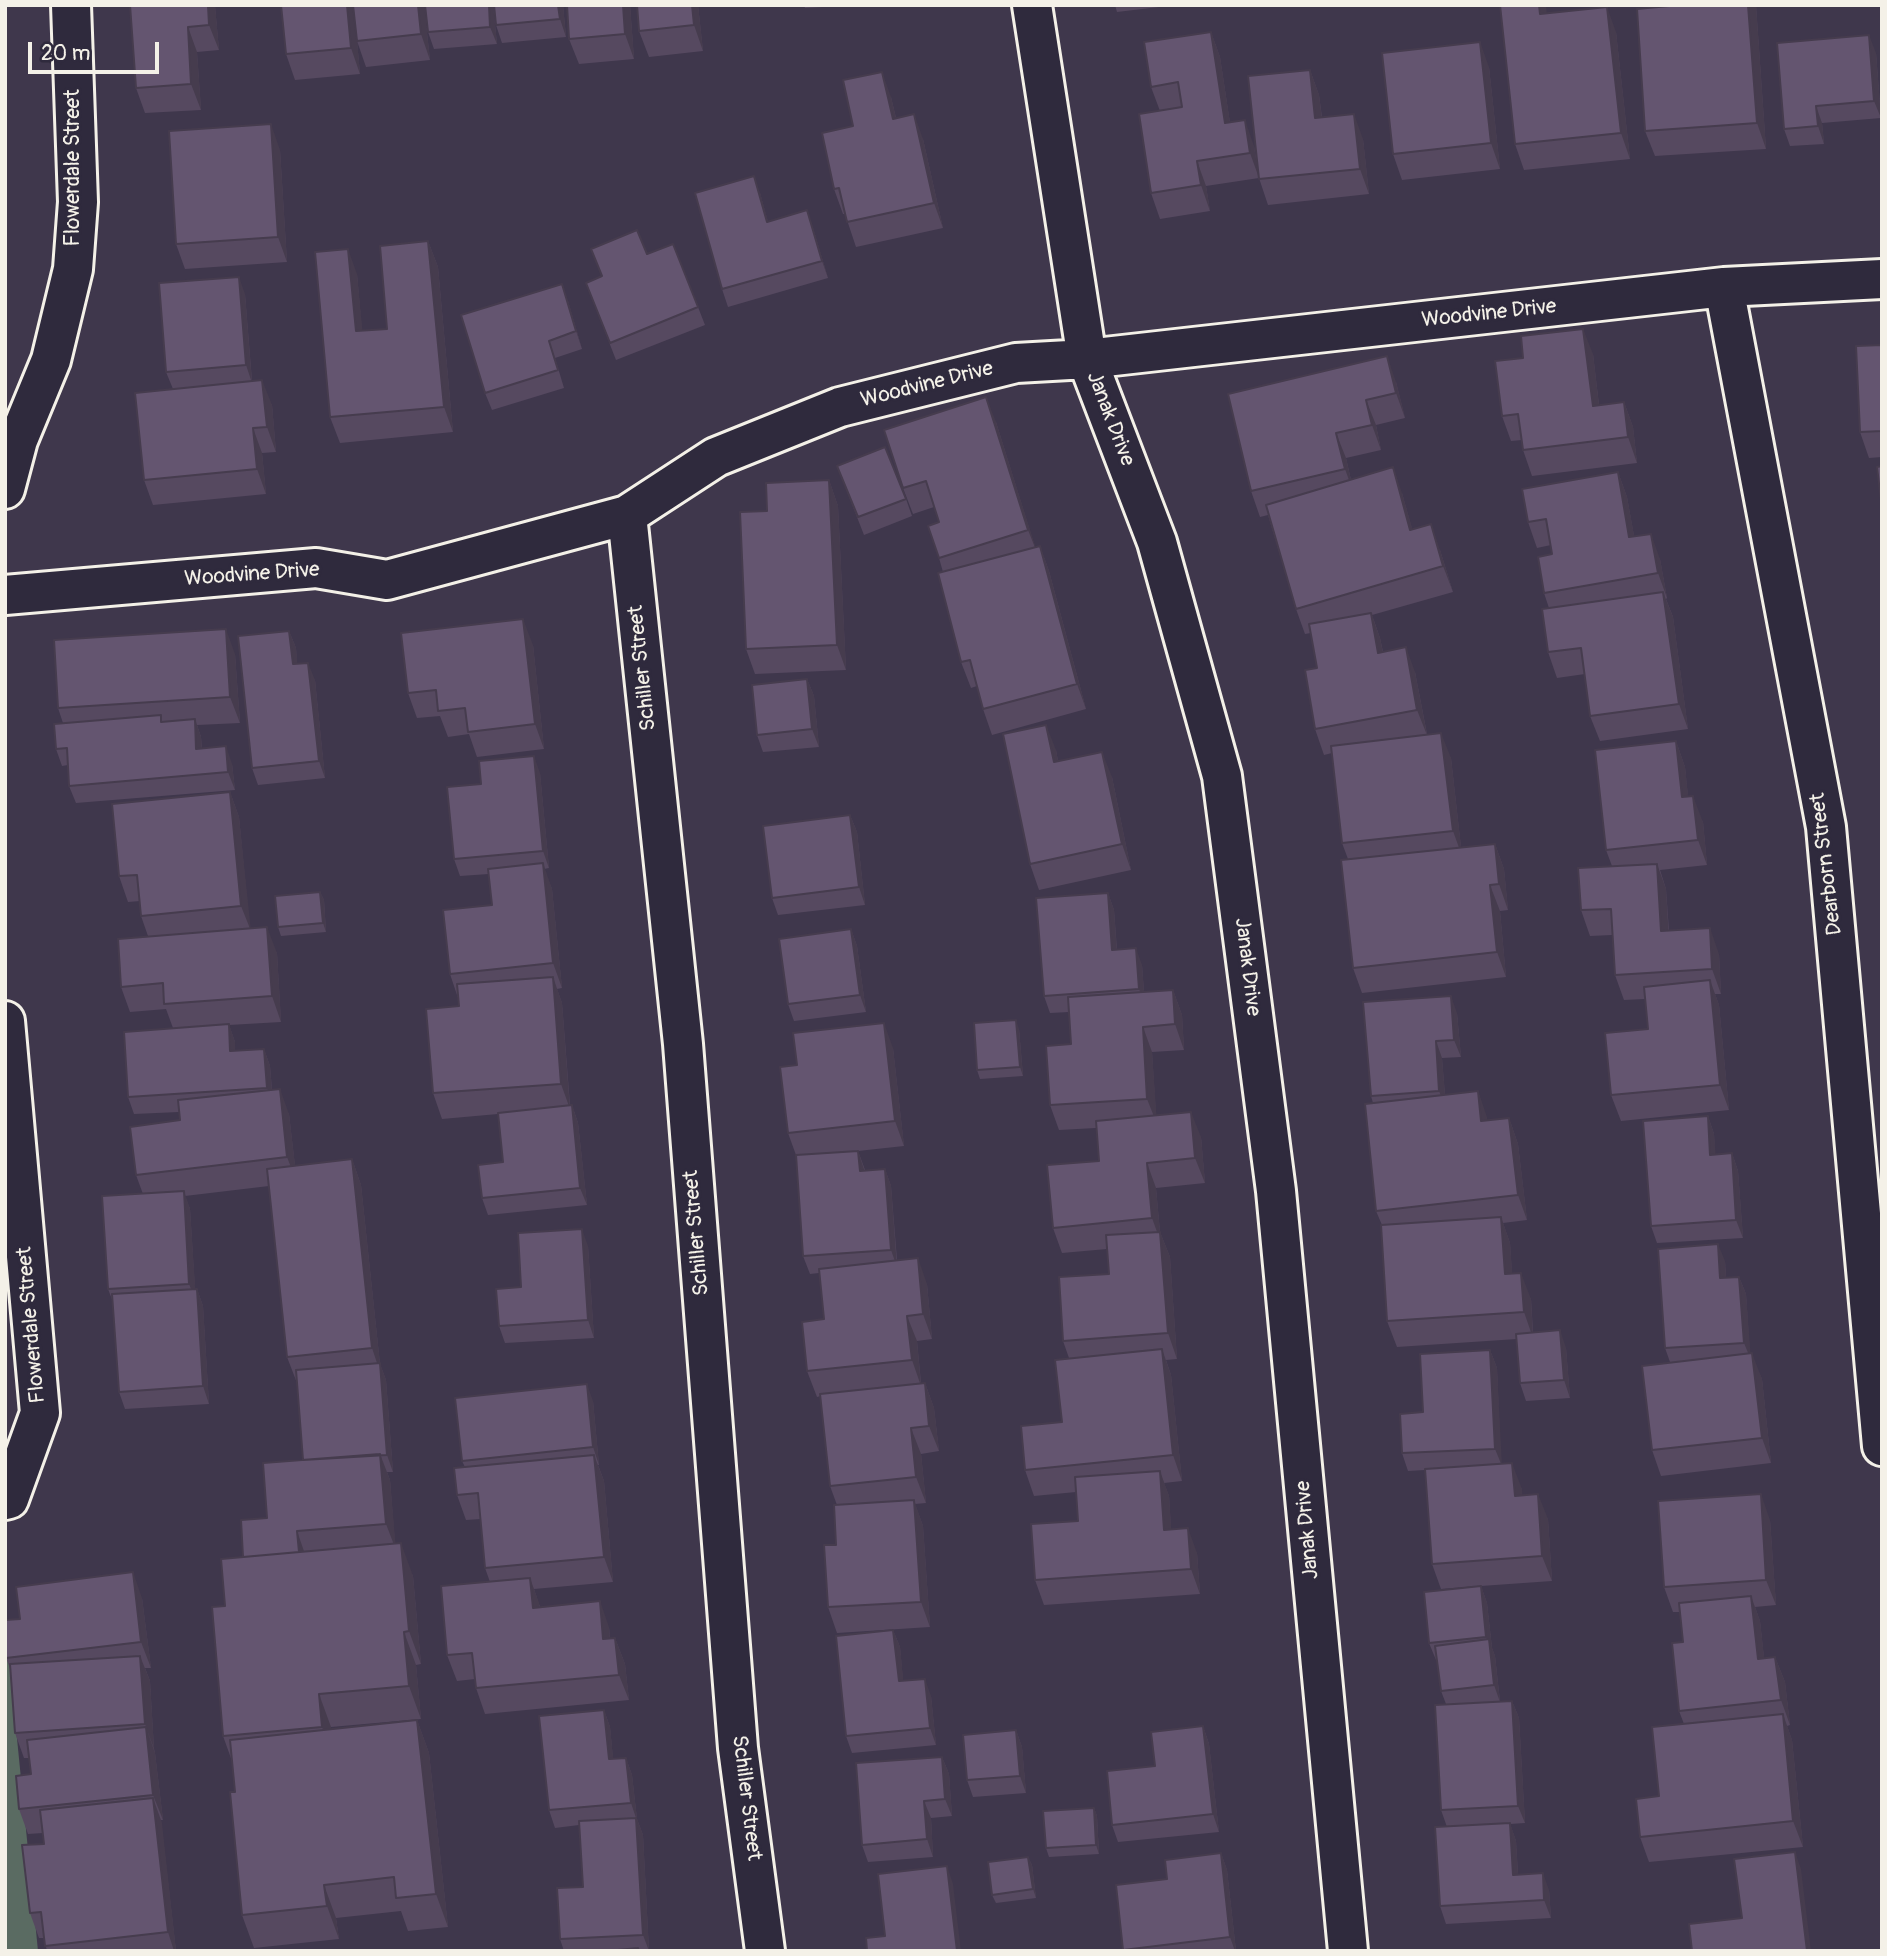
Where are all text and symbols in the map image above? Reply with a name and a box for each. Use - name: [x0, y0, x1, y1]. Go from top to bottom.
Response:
- scale bar: [32, 28, 163, 72]
- text: 20 m: [41, 40, 90, 67]
- street label: Flowerdale Street: [61, 89, 87, 247]
- street label: Woodvine Drive: [1420, 294, 1558, 334]
- street label: Woodvine Drive: [858, 356, 996, 414]
- street label: Janak Drive: [1080, 368, 1140, 470]
- street label: Woodvine Drive: [184, 558, 320, 592]
- street label: Schiller Street: [624, 604, 662, 732]
- street label: Dearborn Street: [1806, 791, 1848, 937]
- street label: Janak Drive: [1228, 916, 1266, 1018]
- street label: Schiller Street: [679, 1169, 715, 1297]
- street label: Flowerdale Street: [13, 1246, 51, 1404]
- street label: Janak Drive: [1291, 1480, 1325, 1580]
- street label: Schiller Street: [726, 1734, 766, 1862]

